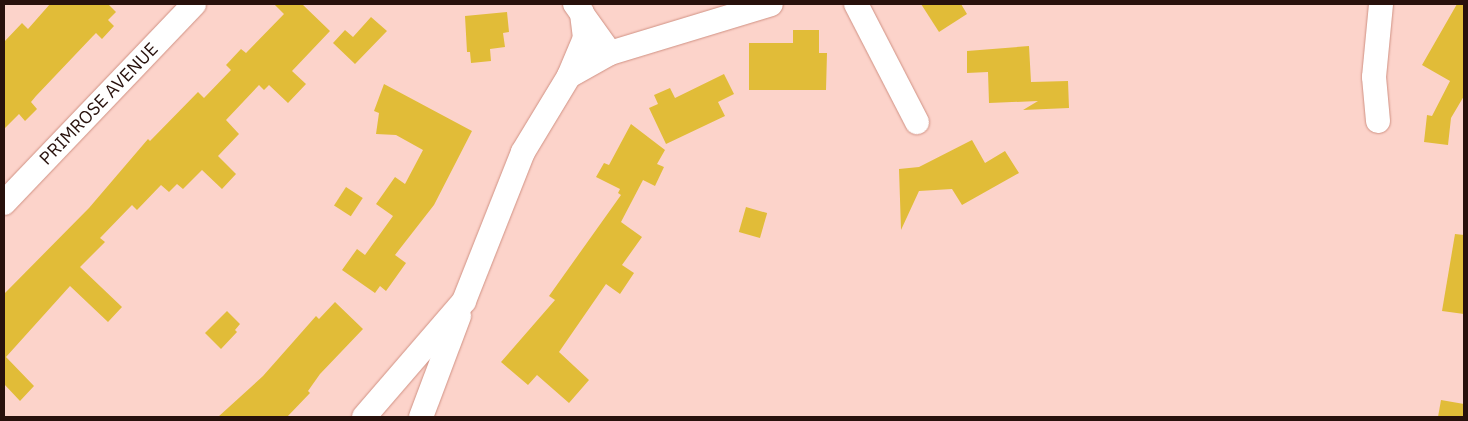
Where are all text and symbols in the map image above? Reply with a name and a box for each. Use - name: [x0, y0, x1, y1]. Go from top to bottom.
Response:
- street label: PRIMROSE AVENUE: [35, 39, 163, 169]

